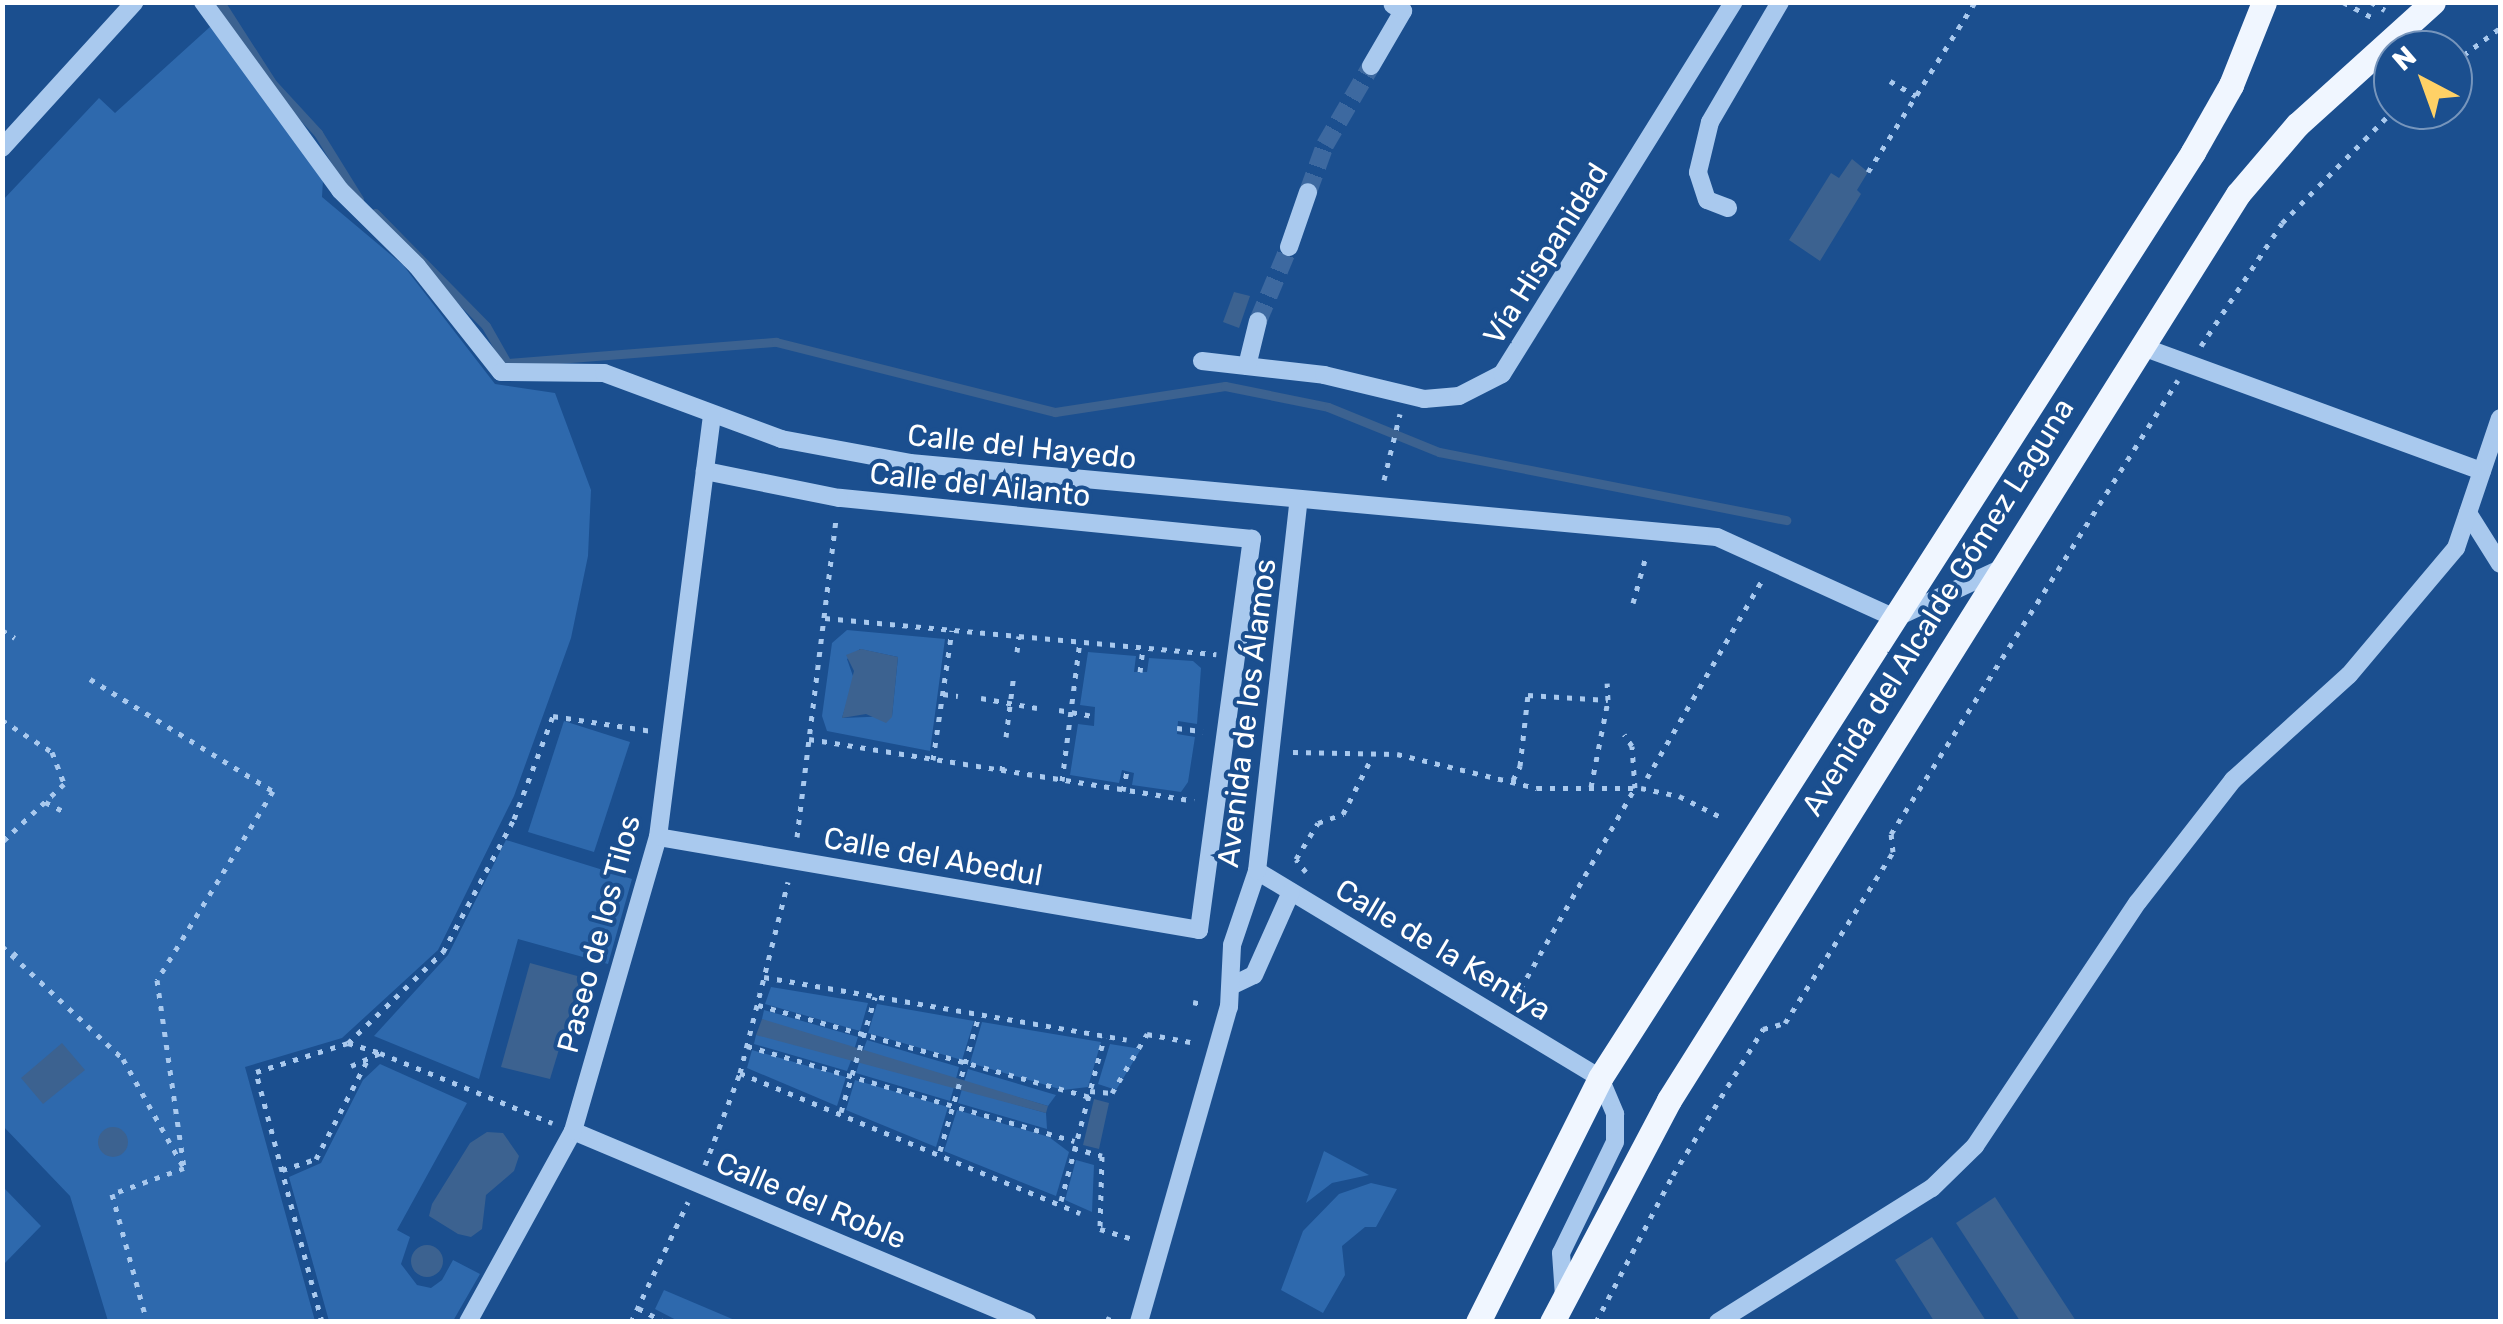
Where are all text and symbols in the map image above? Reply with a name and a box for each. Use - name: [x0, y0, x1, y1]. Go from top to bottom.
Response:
- north arrow: [2373, 30, 2473, 130]
- text: N: [2386, 39, 2423, 78]
- street label: Vía Hispanidad: [1476, 157, 1616, 351]
- street label: Avenida del Alcalde Gómez Laguna: [1794, 391, 2082, 823]
- street label: Calle del Hayedo: [906, 417, 1138, 477]
- street label: Calle del Ailanto: [867, 455, 1093, 515]
- street label: Avenida de los Álamos: [1210, 556, 1284, 870]
- street label: Paseo de los Tilos: [550, 811, 648, 1057]
- street label: Calle del Abedul: [820, 820, 1046, 894]
- street label: Calle de la Kentya: [1329, 872, 1557, 1028]
- street label: Calle del Roble: [710, 1145, 912, 1257]

